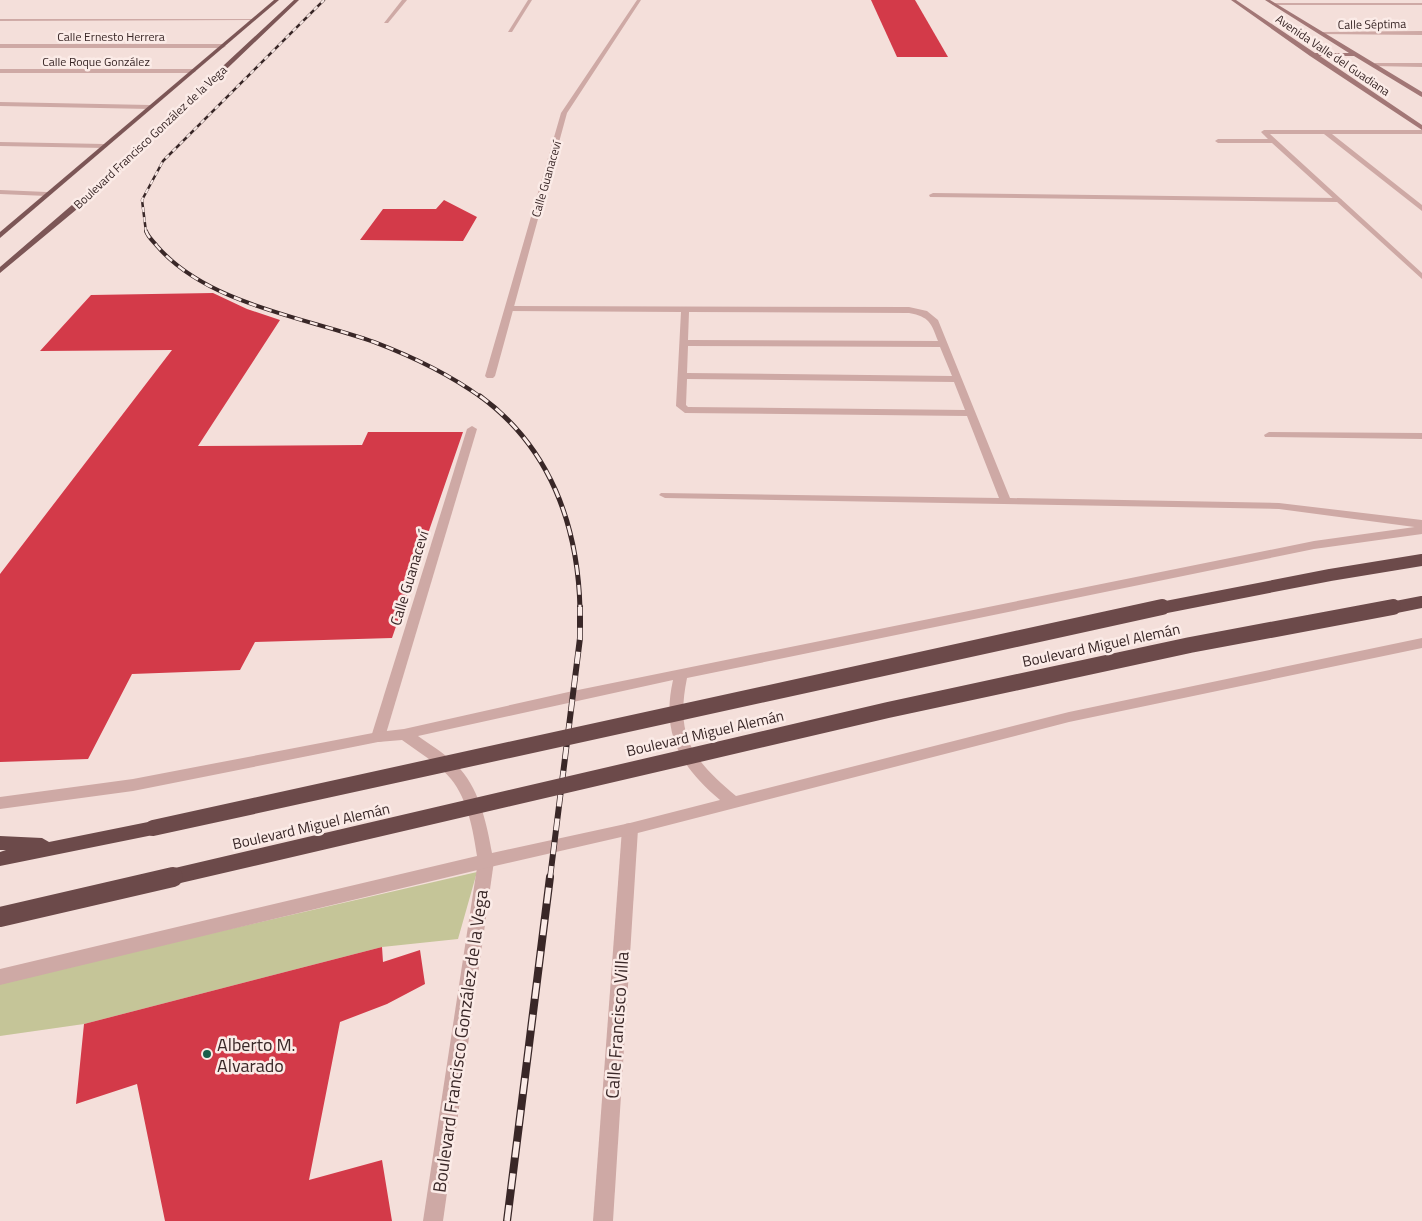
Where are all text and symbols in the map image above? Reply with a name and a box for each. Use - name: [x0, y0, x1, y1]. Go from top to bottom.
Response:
- street label: Avenida Valle del Guadiana: [1272, 9, 1394, 101]
- street label: Calle Séptima: [1338, 14, 1406, 34]
- street label: Calle Ernesto Herrera: [57, 27, 165, 46]
- street label: Calle Roque González: [42, 52, 150, 71]
- street label: Boulevard Francisco González de la Vega: [69, 61, 231, 213]
- street label: Calle Guanaceví: [526, 137, 566, 219]
- street label: Calle Guanaceví: [384, 526, 435, 628]
- street label: Boulevard Miguel Alemán: [1020, 617, 1182, 673]
- street label: Boulevard Miguel Alemán: [624, 704, 786, 762]
- street label: Boulevard Miguel Alemán: [230, 797, 392, 855]
- street label: Boulevard Francisco González de la Vega: [425, 888, 495, 1194]
- street label: Calle Francisco Villa: [598, 951, 636, 1099]
- place label: Alberto M. Alvarado: [217, 1031, 295, 1079]
- marker: Alberto M. Alvarado: [201, 1048, 213, 1060]

